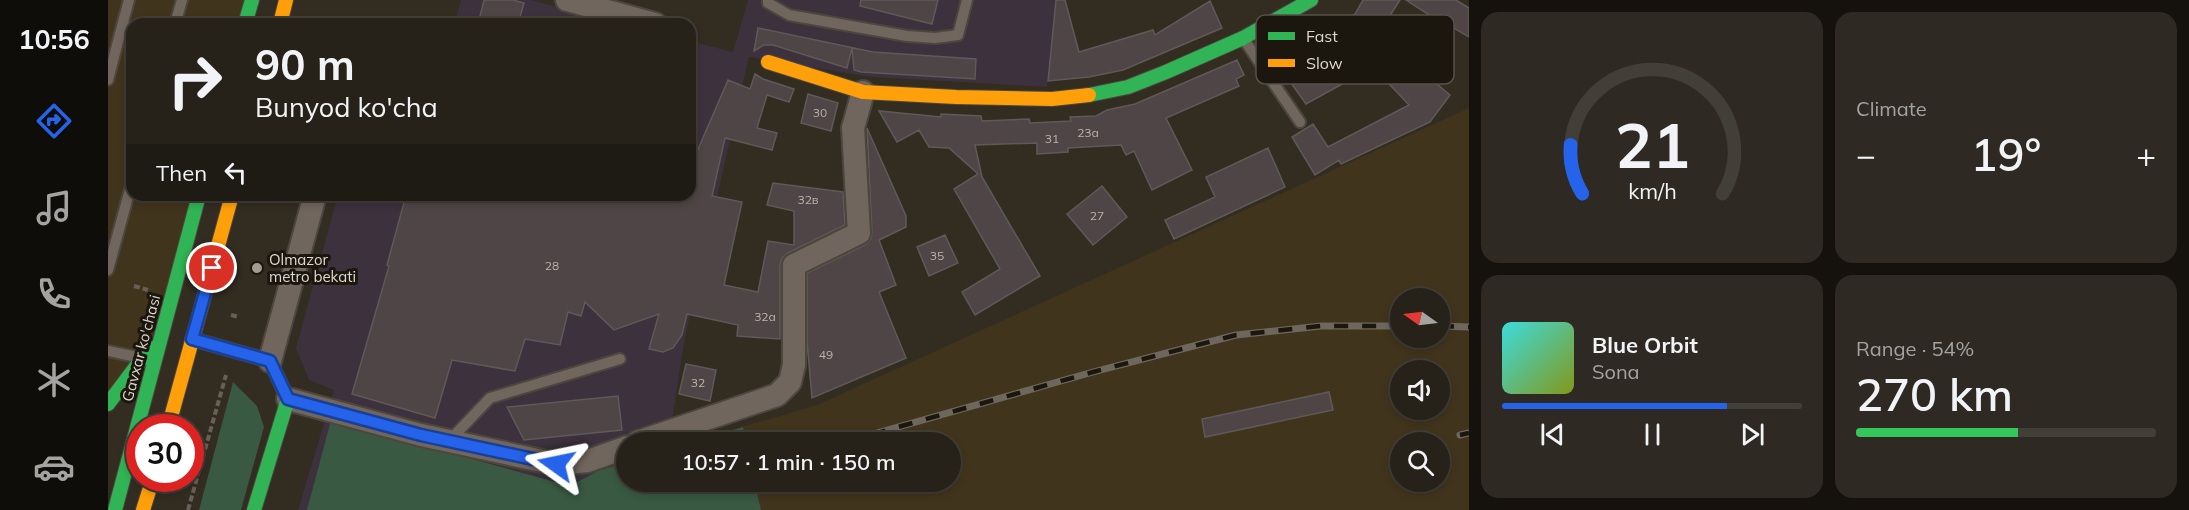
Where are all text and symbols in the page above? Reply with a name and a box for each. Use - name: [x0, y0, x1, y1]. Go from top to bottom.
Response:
- legend: [1256, 15, 1454, 84]
- text: 10:56: [18, 22, 90, 56]
- text: Fast: [1306, 26, 1338, 46]
- text: 90 m: [255, 38, 355, 91]
- icon: right: [156, 42, 234, 120]
- text: Slow: [1306, 53, 1343, 73]
- text: Bunyod ko'cha: [255, 90, 438, 124]
- text: Climate: [1856, 96, 1927, 121]
- icon: directions: [33, 100, 75, 142]
- house number: 30: [813, 105, 827, 120]
- text: 21: [1615, 105, 1689, 184]
- house number: 23а: [1077, 125, 1099, 140]
- text: 19°: [1971, 126, 2041, 182]
- house number: 31: [1045, 131, 1059, 146]
- text: −: [1856, 134, 1876, 175]
- text: +: [2136, 134, 2156, 175]
- icon: left: [219, 156, 252, 189]
- text: Then: [156, 159, 207, 187]
- text: km/h: [1628, 178, 1676, 205]
- icon: music: [33, 187, 75, 229]
- house number: 32в: [797, 192, 819, 207]
- house number: 27: [1090, 208, 1104, 223]
- pin: [186, 242, 237, 293]
- house number: 35: [930, 248, 944, 263]
- place label: Olmazor metro bekati: [269, 250, 356, 286]
- icon: arrive: [195, 251, 228, 284]
- house number: 28: [545, 258, 559, 273]
- marker: Olmazor metro bekati: [250, 261, 264, 275]
- icon: phone: [33, 273, 75, 315]
- north arrow: [1390, 288, 1450, 348]
- map controls: [1390, 288, 1450, 492]
- street label: Gavxar ko'chasi: [118, 293, 164, 403]
- house number: 32а: [754, 309, 776, 324]
- text: Blue Orbit: [1592, 331, 1698, 359]
- text: Range · 54%: [1856, 336, 1974, 361]
- house number: 49: [819, 347, 833, 362]
- icon: climate: [33, 359, 75, 401]
- text: Sona: [1592, 359, 1640, 384]
- button: sound: [1390, 360, 1450, 420]
- text: 270 km: [1856, 366, 2013, 422]
- house number: 32: [691, 375, 705, 390]
- speed limit sign: 30: [126, 414, 204, 492]
- icon: previous: [1536, 418, 1569, 451]
- icon: pause: [1636, 418, 1669, 451]
- icon: next: [1736, 418, 1769, 451]
- position arrow: [524, 432, 588, 496]
- button: search: [1390, 432, 1450, 492]
- icon: car: [33, 446, 75, 488]
- text: 10:57 · 1 min · 150 m: [681, 448, 896, 476]

